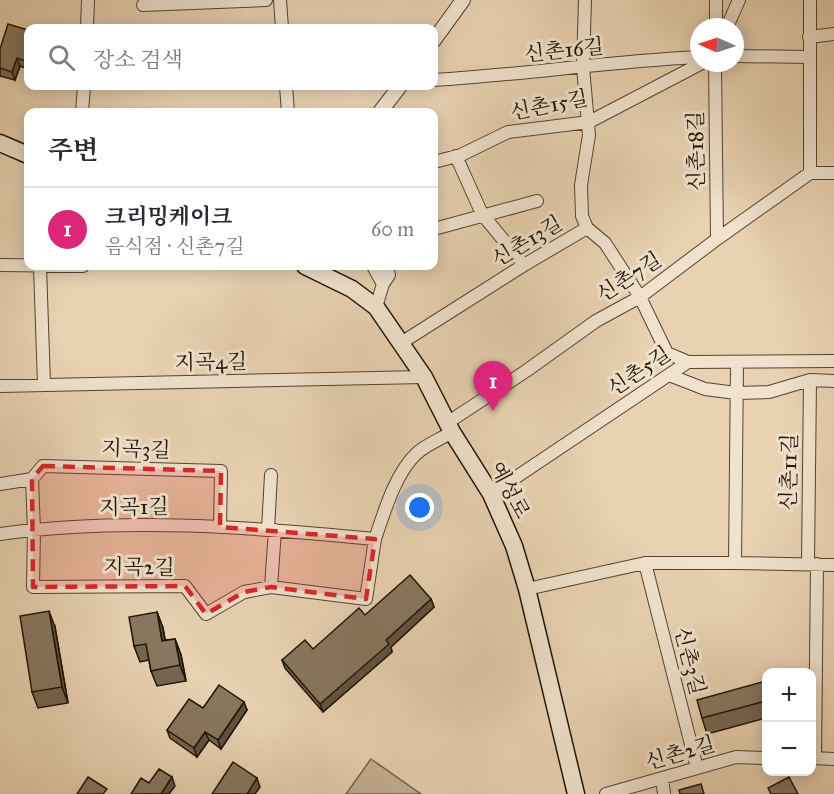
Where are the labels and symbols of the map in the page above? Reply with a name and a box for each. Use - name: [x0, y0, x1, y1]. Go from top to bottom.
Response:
- north arrow: [690, 18, 744, 72]
- street label: 신촌16길: [523, 33, 605, 67]
- street label: 신촌15길: [508, 85, 590, 125]
- street label: 신촌18길: [682, 111, 710, 191]
- street label: 신촌13길: [487, 210, 567, 272]
- street label: 신촌7길: [592, 246, 666, 308]
- street label: 신촌5길: [602, 340, 676, 402]
- street label: 지곡4길: [174, 348, 248, 376]
- pin: 1: [474, 362, 512, 411]
- street label: 신촌11길: [775, 433, 803, 511]
- street label: 지곡3길: [101, 435, 171, 463]
- street label: 예성로: [484, 457, 536, 523]
- street label: 지곡1길: [99, 493, 169, 521]
- your location: [405, 493, 434, 522]
- street label: 지곡2길: [103, 553, 175, 581]
- street label: 신촌3길: [669, 624, 711, 698]
- street label: 신촌2길: [642, 731, 718, 775]

